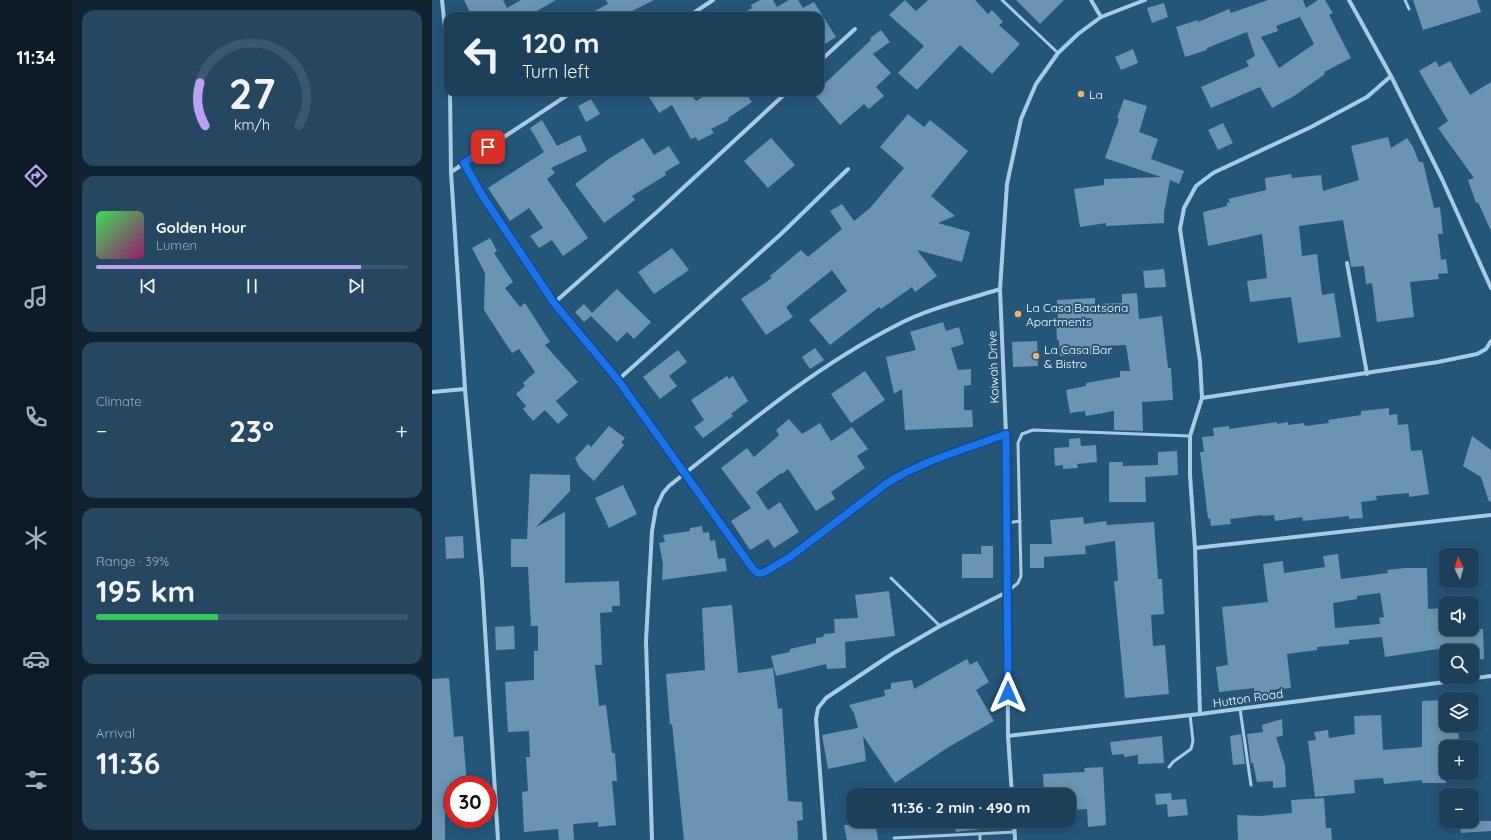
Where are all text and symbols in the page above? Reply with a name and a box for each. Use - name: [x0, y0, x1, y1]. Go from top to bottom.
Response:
- text: 120 m: [522, 25, 600, 60]
- icon: left: [456, 28, 508, 80]
- text: 11:34: [16, 46, 56, 69]
- text: Turn left: [522, 60, 590, 83]
- text: 27: [229, 67, 275, 119]
- place label: La: [1089, 87, 1103, 102]
- marker: La: [1076, 89, 1086, 99]
- text: km/h: [234, 116, 270, 134]
- pin: [471, 130, 505, 164]
- icon: arrive: [477, 136, 499, 158]
- icon: directions: [22, 162, 50, 190]
- text: Golden Hour: [156, 218, 247, 237]
- text: Lumen: [156, 237, 197, 253]
- icon: previous: [137, 275, 159, 297]
- icon: pause: [241, 275, 263, 297]
- icon: next: [345, 275, 367, 297]
- icon: music: [22, 283, 50, 311]
- place label: La Casa Baatsona Apartments: [1026, 300, 1128, 329]
- marker: La Casa Baatsona Apartments: [1013, 309, 1023, 319]
- street label: Koiwah Drive: [984, 330, 1002, 404]
- place label: La Casa Bar & Bistro: [1044, 342, 1112, 371]
- marker: La Casa Bar & Bistro: [1031, 351, 1041, 361]
- text: Climate: [96, 393, 142, 409]
- icon: phone: [22, 403, 50, 431]
- text: 23°: [229, 412, 274, 450]
- text: −: [96, 417, 107, 445]
- text: +: [396, 417, 408, 445]
- icon: climate: [22, 524, 50, 552]
- north arrow: [1439, 548, 1479, 588]
- map controls: [1439, 548, 1479, 828]
- text: Range · 39%: [96, 553, 169, 569]
- text: 195 km: [96, 572, 195, 610]
- button: sound: [1439, 596, 1479, 636]
- button: search: [1439, 644, 1479, 684]
- icon: car: [22, 645, 50, 673]
- position arrow: [987, 672, 1029, 714]
- street label: Hutton Road: [1212, 686, 1284, 710]
- button: layers: [1439, 692, 1479, 732]
- text: Arrival: [96, 725, 135, 741]
- button: +: [1439, 740, 1479, 780]
- text: 11:36: [96, 744, 160, 782]
- icon: filters: [22, 766, 50, 794]
- speed limit sign: 30: [444, 776, 496, 828]
- button: −: [1439, 788, 1479, 828]
- text: 11:36 · 2 min · 490 m: [892, 798, 1030, 817]

